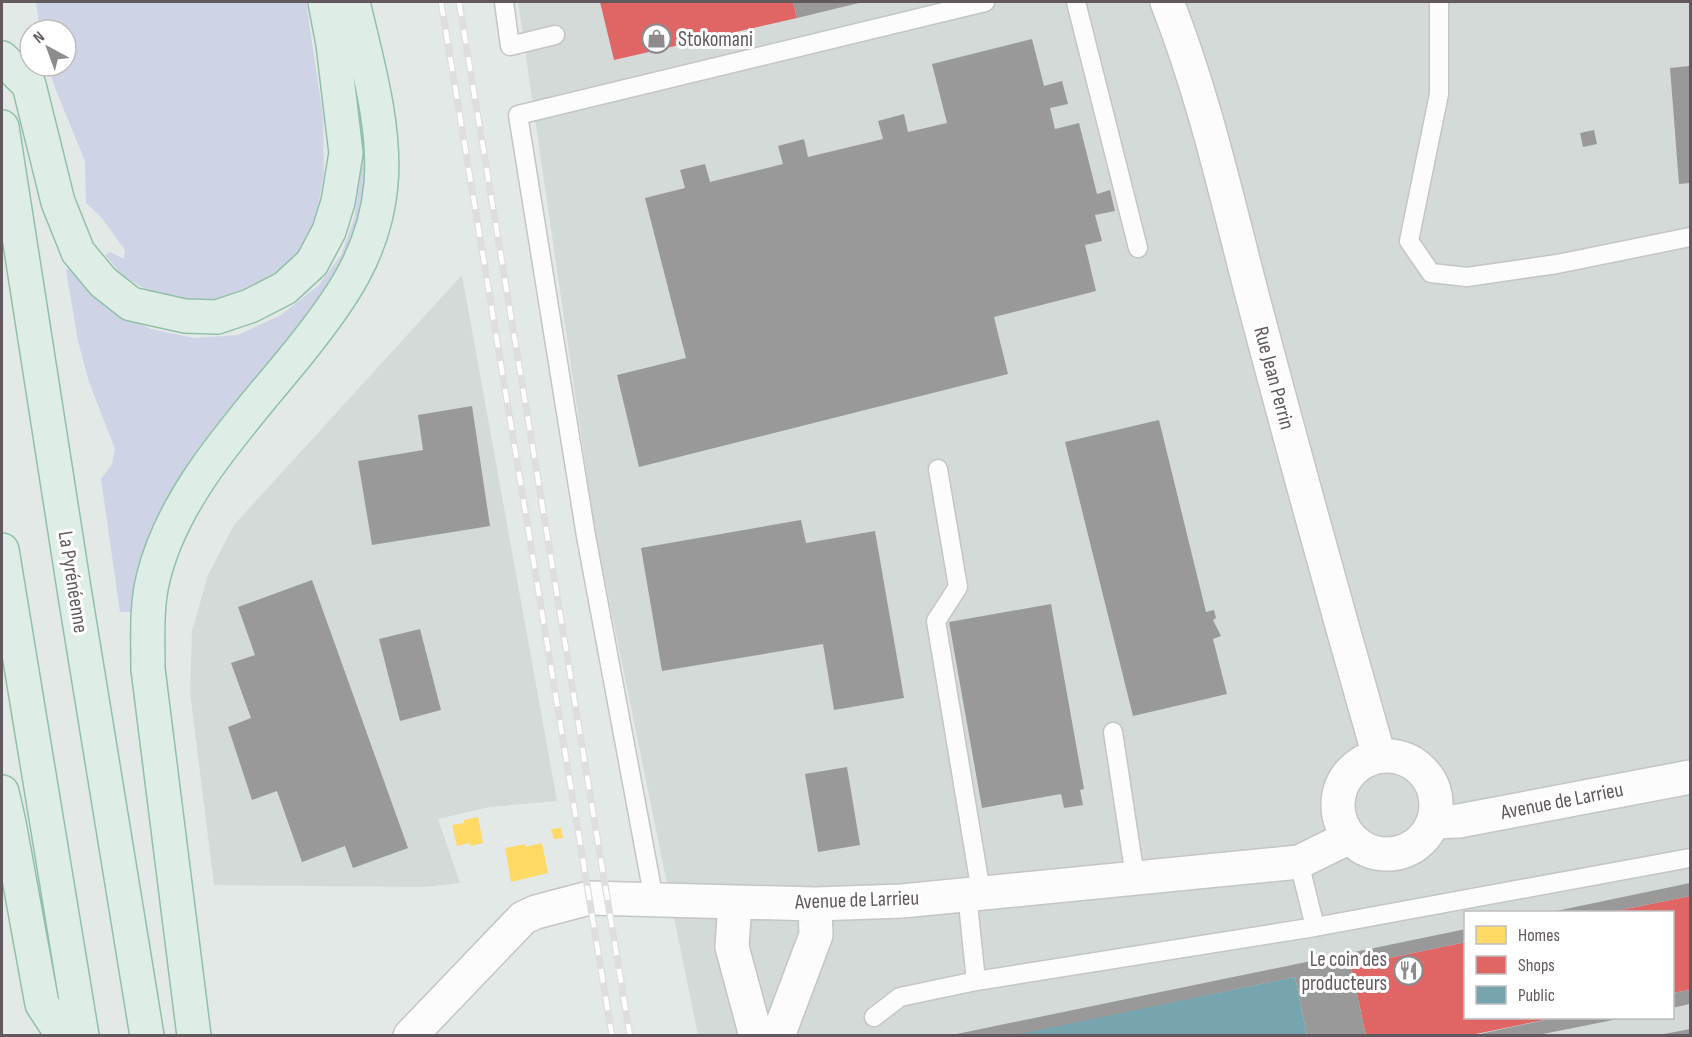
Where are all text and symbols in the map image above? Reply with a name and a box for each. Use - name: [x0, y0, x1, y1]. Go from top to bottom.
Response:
- north arrow: [18, 18, 78, 78]
- shop icon: Stokomani: [641, 23, 673, 55]
- place label: Stokomani: [678, 27, 753, 52]
- text: N: [30, 28, 49, 48]
- street label: Rue Jean Perrin: [1248, 324, 1300, 432]
- street label: La Pyrénéenne: [53, 529, 93, 635]
- street label: Avenue de Larrieu: [1498, 777, 1625, 825]
- street label: Avenue de Larrieu: [793, 885, 920, 915]
- legend: [1464, 911, 1674, 1019]
- text: Homes: [1518, 925, 1560, 946]
- place label: Le coin des producteurs: [1301, 947, 1387, 996]
- restaurant icon: Le coin des producteurs: [1392, 955, 1424, 987]
- text: Shops: [1518, 955, 1555, 976]
- text: Public: [1518, 985, 1555, 1006]

